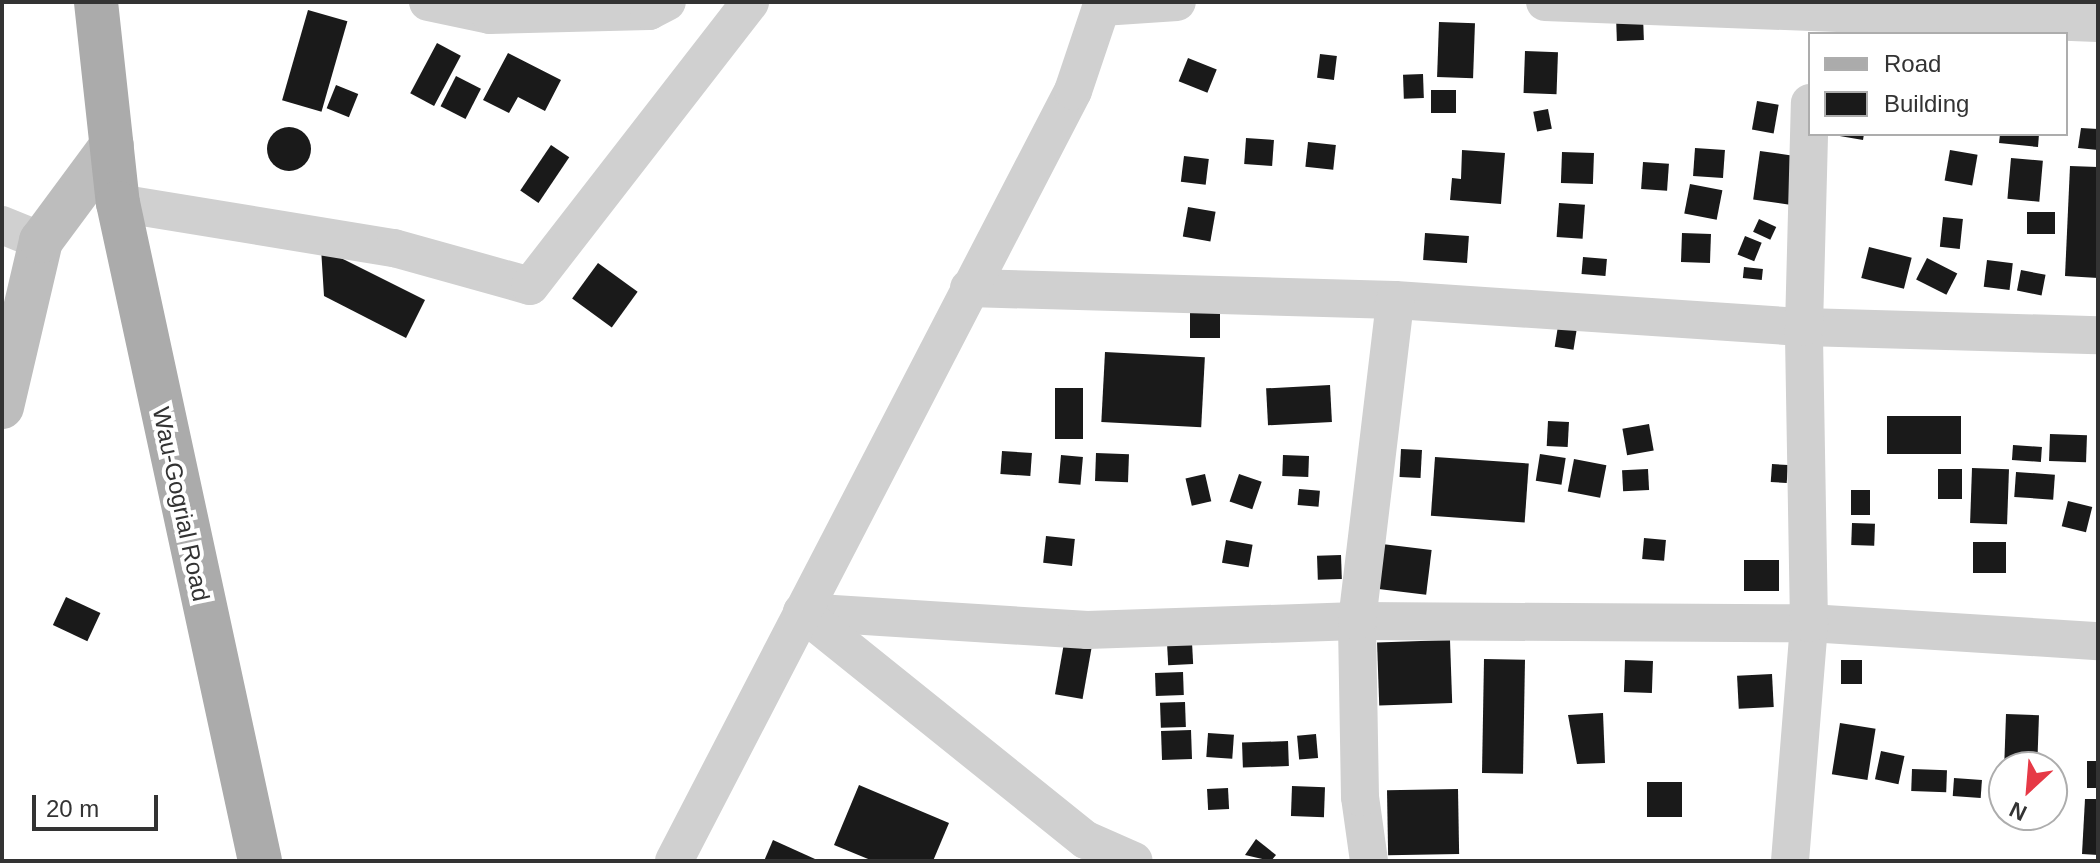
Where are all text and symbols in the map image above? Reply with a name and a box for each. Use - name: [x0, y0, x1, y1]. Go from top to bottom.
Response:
- legend: [1808, 32, 2068, 136]
- text: Road: [1884, 50, 1941, 77]
- text: Building: [1884, 90, 1969, 117]
- street label: Wau-Gogrial Road: [146, 404, 216, 604]
- north arrow: [1988, 751, 2068, 831]
- scale bar: [36, 779, 162, 829]
- text: 20 m: [46, 795, 99, 822]
- text: N: [2006, 797, 2031, 826]

